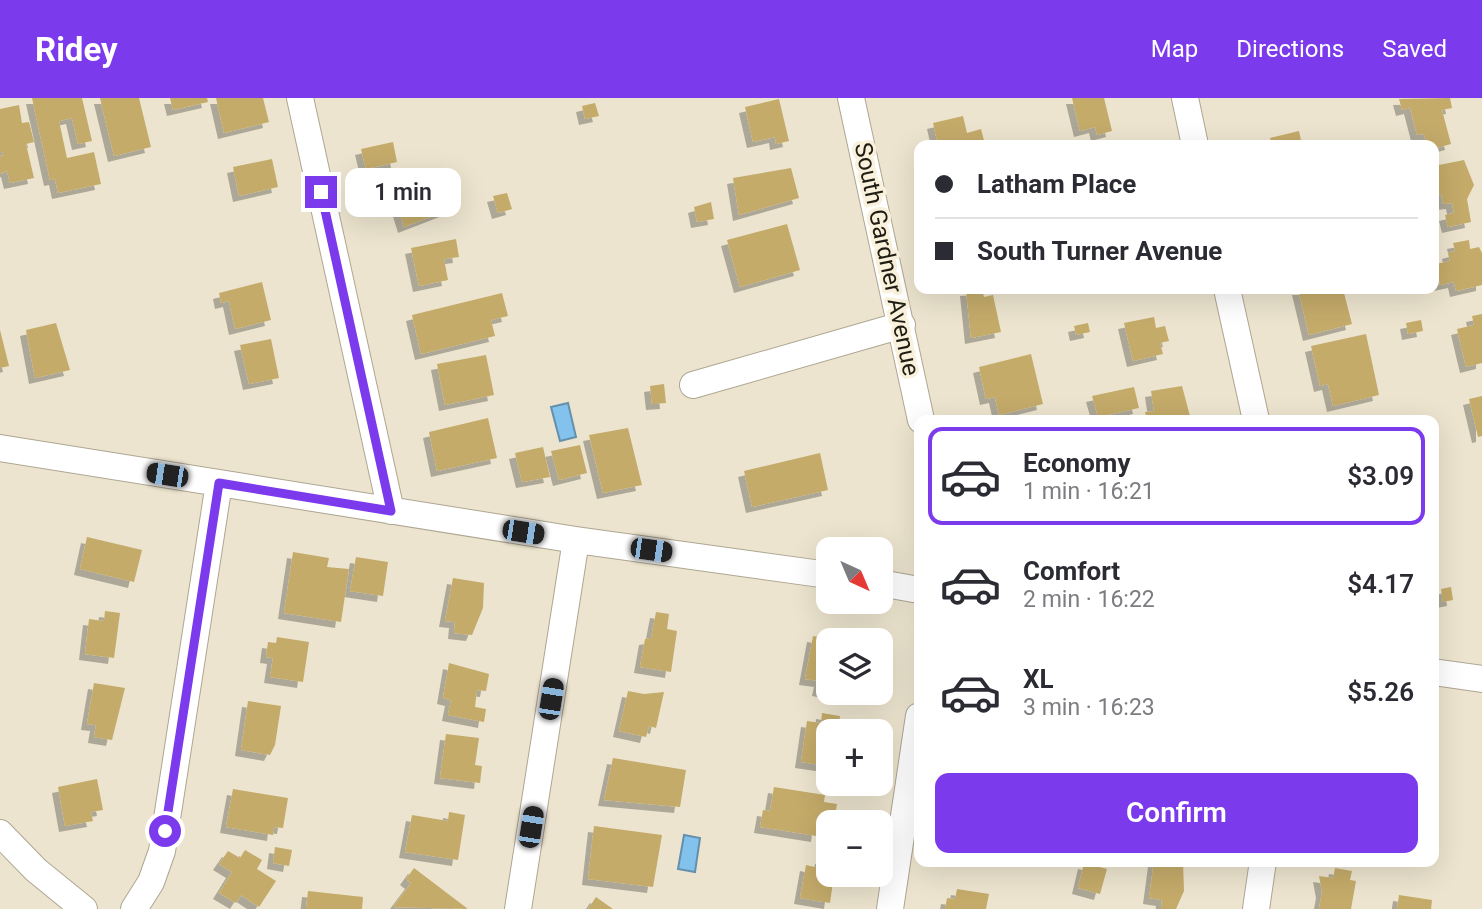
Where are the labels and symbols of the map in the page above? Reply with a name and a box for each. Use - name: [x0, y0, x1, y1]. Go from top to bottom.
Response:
- street label: South Gardner Avenue: [849, 140, 925, 378]
- callout: 1 min: [346, 168, 461, 217]
- route end: [305, 176, 337, 208]
- car: [145, 461, 190, 489]
- car: [501, 518, 546, 546]
- car: [629, 537, 674, 563]
- north arrow: [816, 537, 892, 614]
- car: [538, 677, 565, 721]
- car: [518, 805, 545, 849]
- route start: [149, 815, 181, 847]

